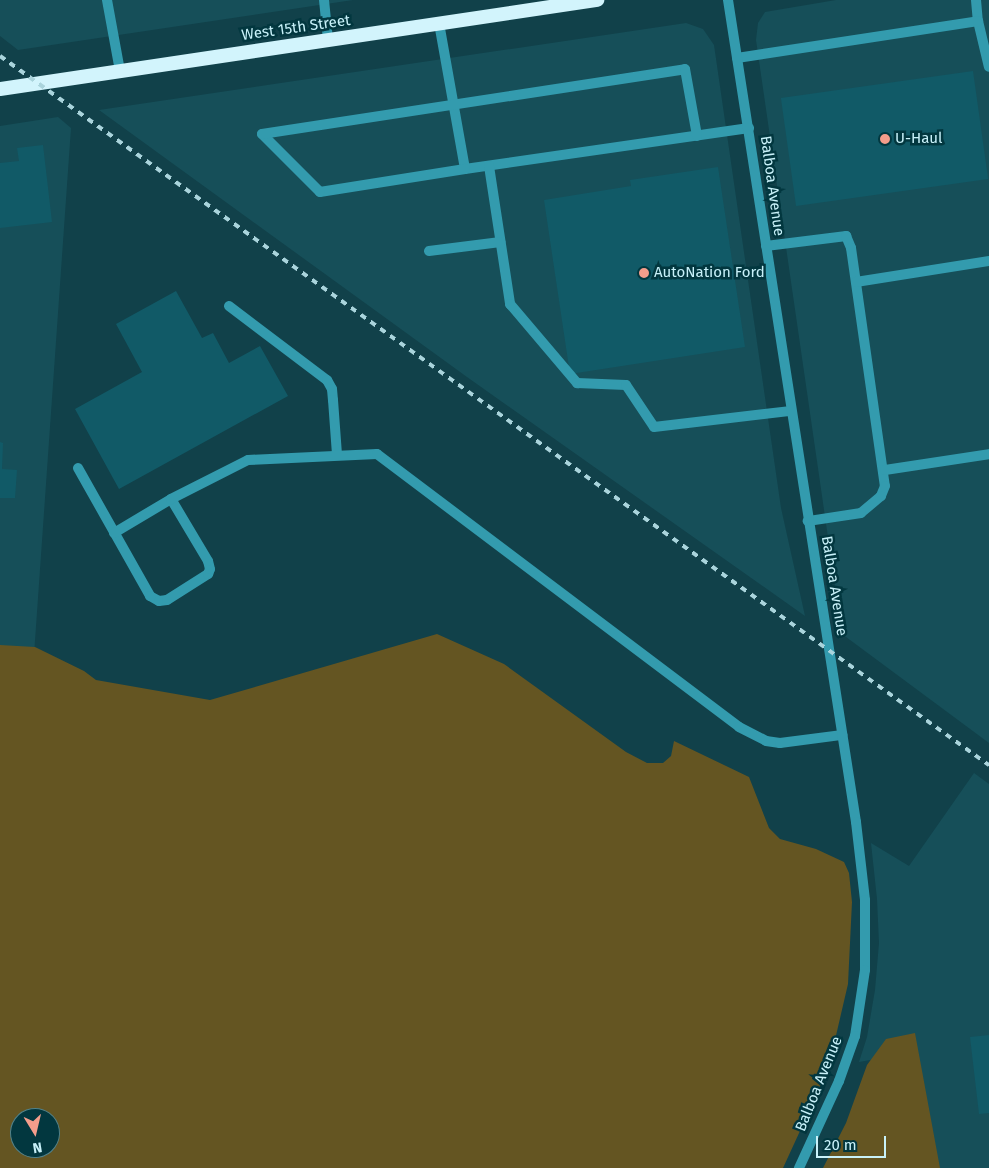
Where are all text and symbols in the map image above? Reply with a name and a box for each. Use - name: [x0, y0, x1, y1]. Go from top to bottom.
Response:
- street label: West 15th Street: [240, 11, 352, 45]
- place label: U-Haul: [895, 130, 942, 148]
- marker: U-Haul: [879, 133, 891, 145]
- street label: Balboa Avenue: [756, 135, 788, 237]
- place label: AutoNation Ford: [654, 264, 765, 282]
- marker: AutoNation Ford: [638, 267, 650, 279]
- street label: Balboa Avenue: [817, 535, 851, 637]
- street label: Balboa Avenue: [792, 1034, 846, 1134]
- north arrow: [10, 1108, 60, 1158]
- scale bar: [819, 1126, 889, 1158]
- text: 20 m: [824, 1136, 857, 1154]
- text: N: [31, 1138, 43, 1156]

